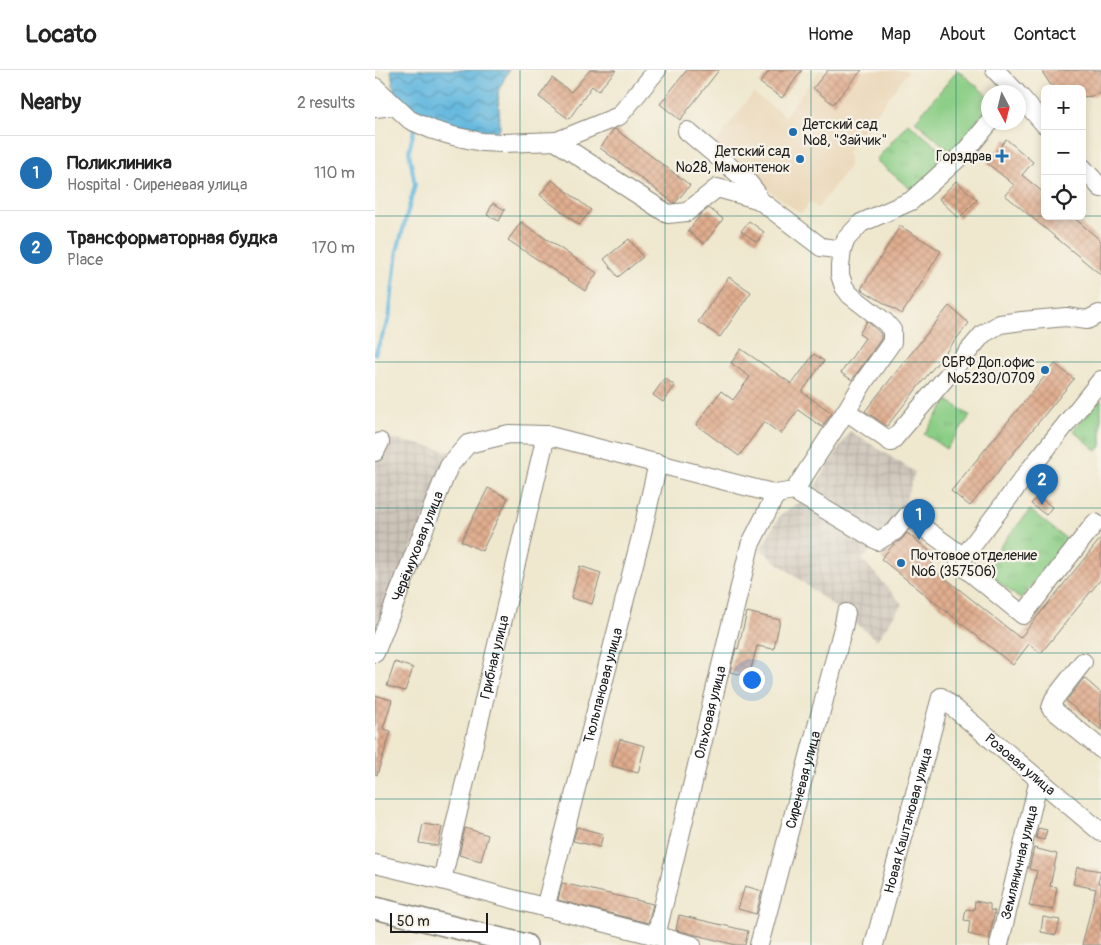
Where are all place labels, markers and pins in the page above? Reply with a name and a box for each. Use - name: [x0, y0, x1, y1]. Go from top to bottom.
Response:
- place label: Детский сад №8, "Зайчик": [802, 116, 887, 149]
- marker: Детский сад №8, "Зайчик": [787, 126, 799, 138]
- place label: Детский сад №28, Мамонтенок: [676, 143, 791, 176]
- place label: Горздрав: [936, 148, 992, 165]
- marker: Горздрав: [996, 150, 1008, 162]
- marker: Детский сад №28, Мамонтенок: [794, 153, 806, 165]
- place label: СБРФ Доп.офис №5230/0709: [942, 354, 1035, 387]
- marker: СБРФ Доп.офис №5230/0709: [1039, 364, 1051, 376]
- pin: 2: [1026, 464, 1058, 505]
- pin: 1: [903, 499, 935, 540]
- place label: Почтовое отделение №6 (357506): [911, 547, 1037, 580]
- marker: Почтовое отделение №6 (357506): [895, 557, 907, 569]

